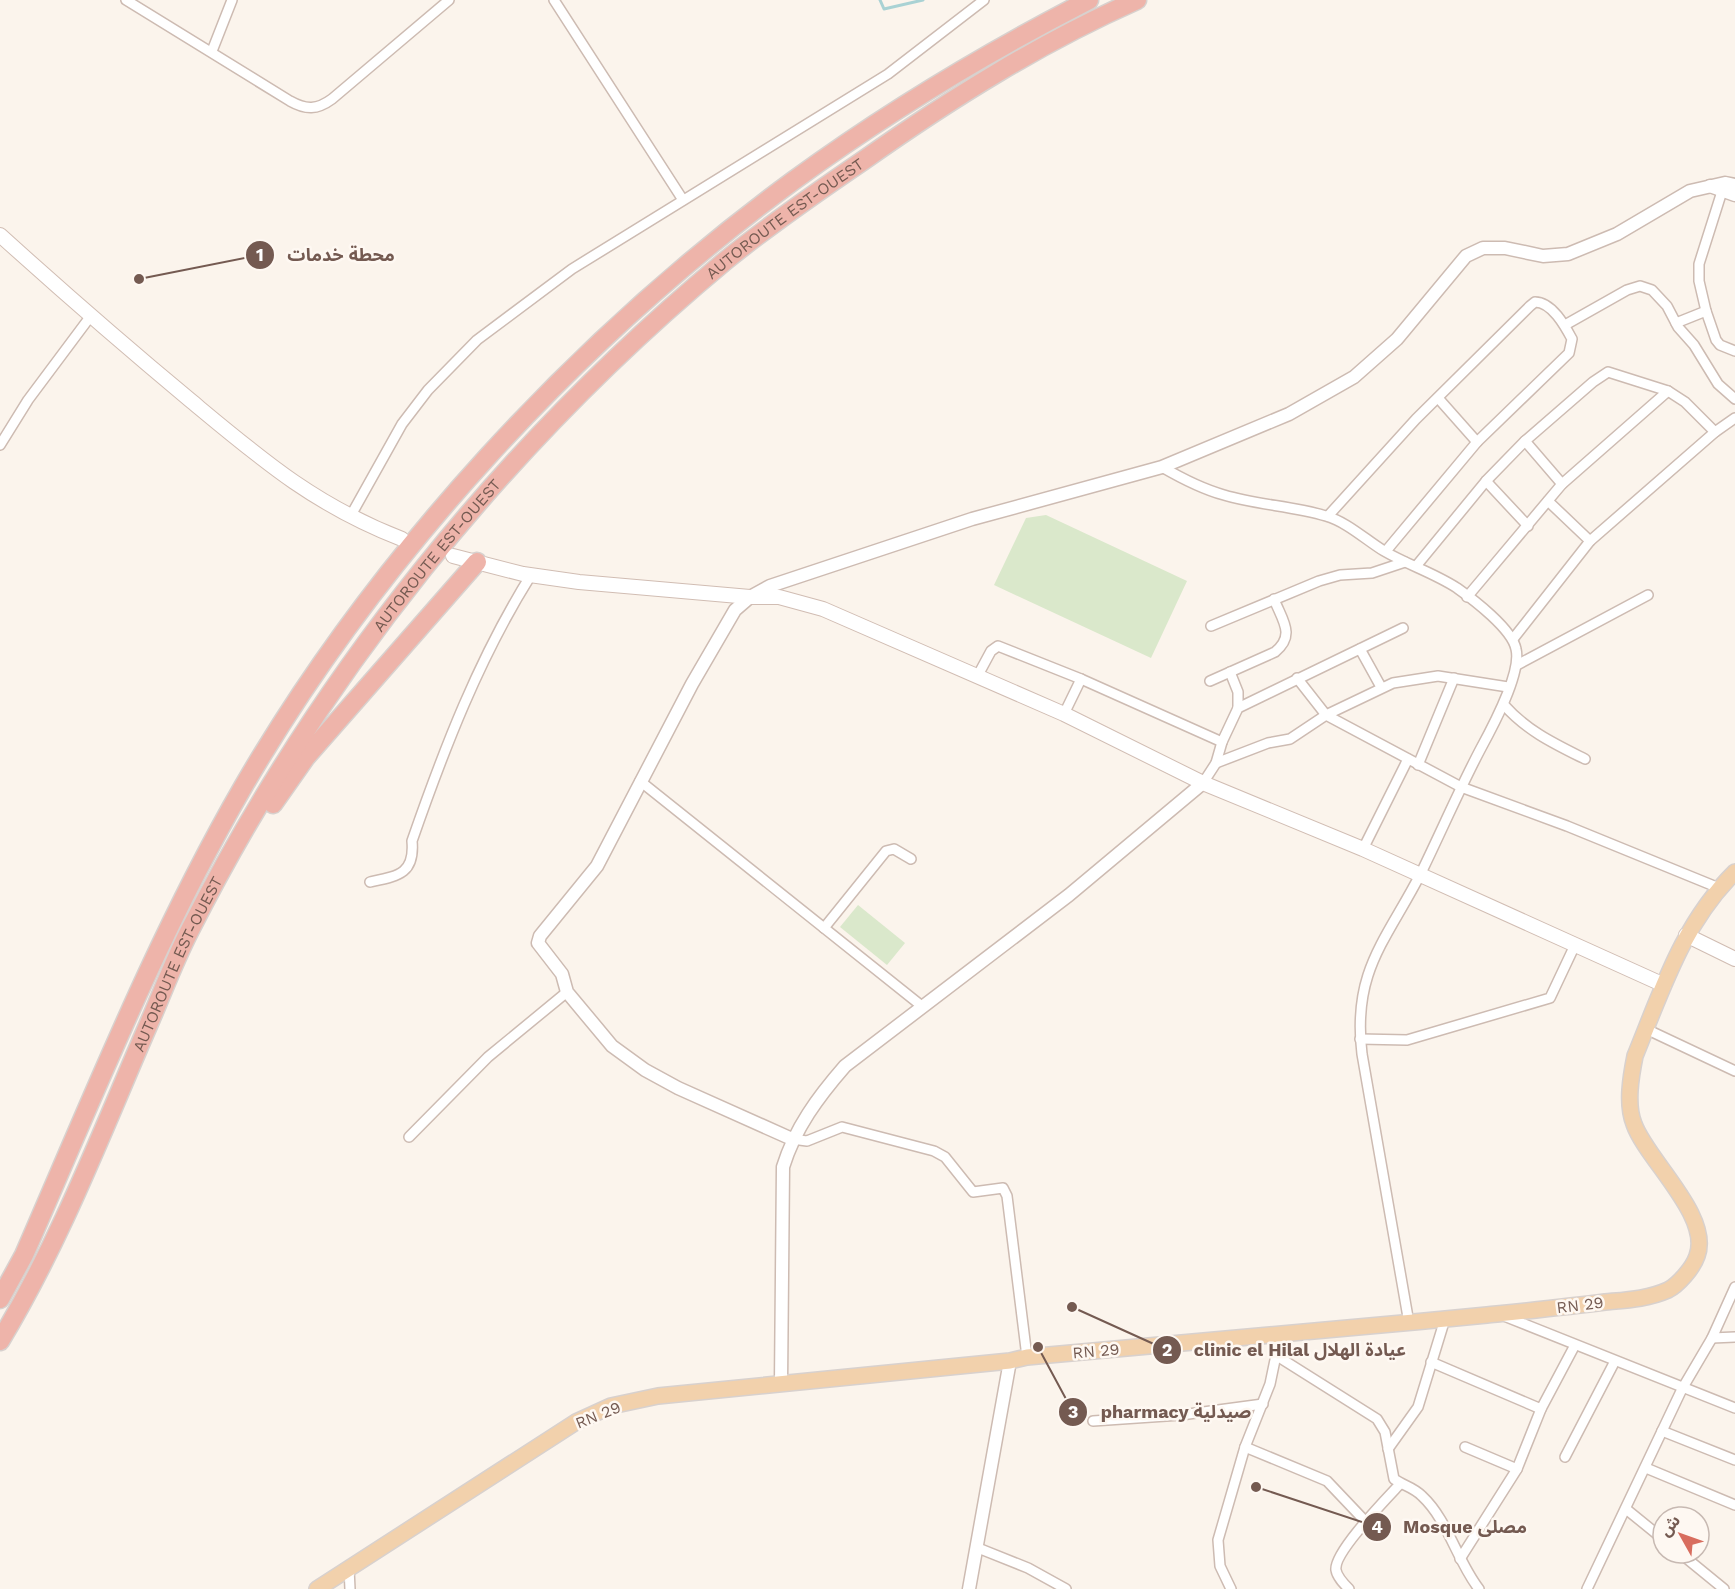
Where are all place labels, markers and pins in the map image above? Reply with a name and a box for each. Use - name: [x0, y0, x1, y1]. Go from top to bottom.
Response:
- callout: محطة خدمات: [245, 237, 407, 273]
- callout: clinic el Hilal عيادة الهلال: [1152, 1332, 1419, 1368]
- callout: pharmacy صيدلية: [1058, 1394, 1263, 1430]
- callout: Mosque مصلى: [1362, 1509, 1539, 1545]

